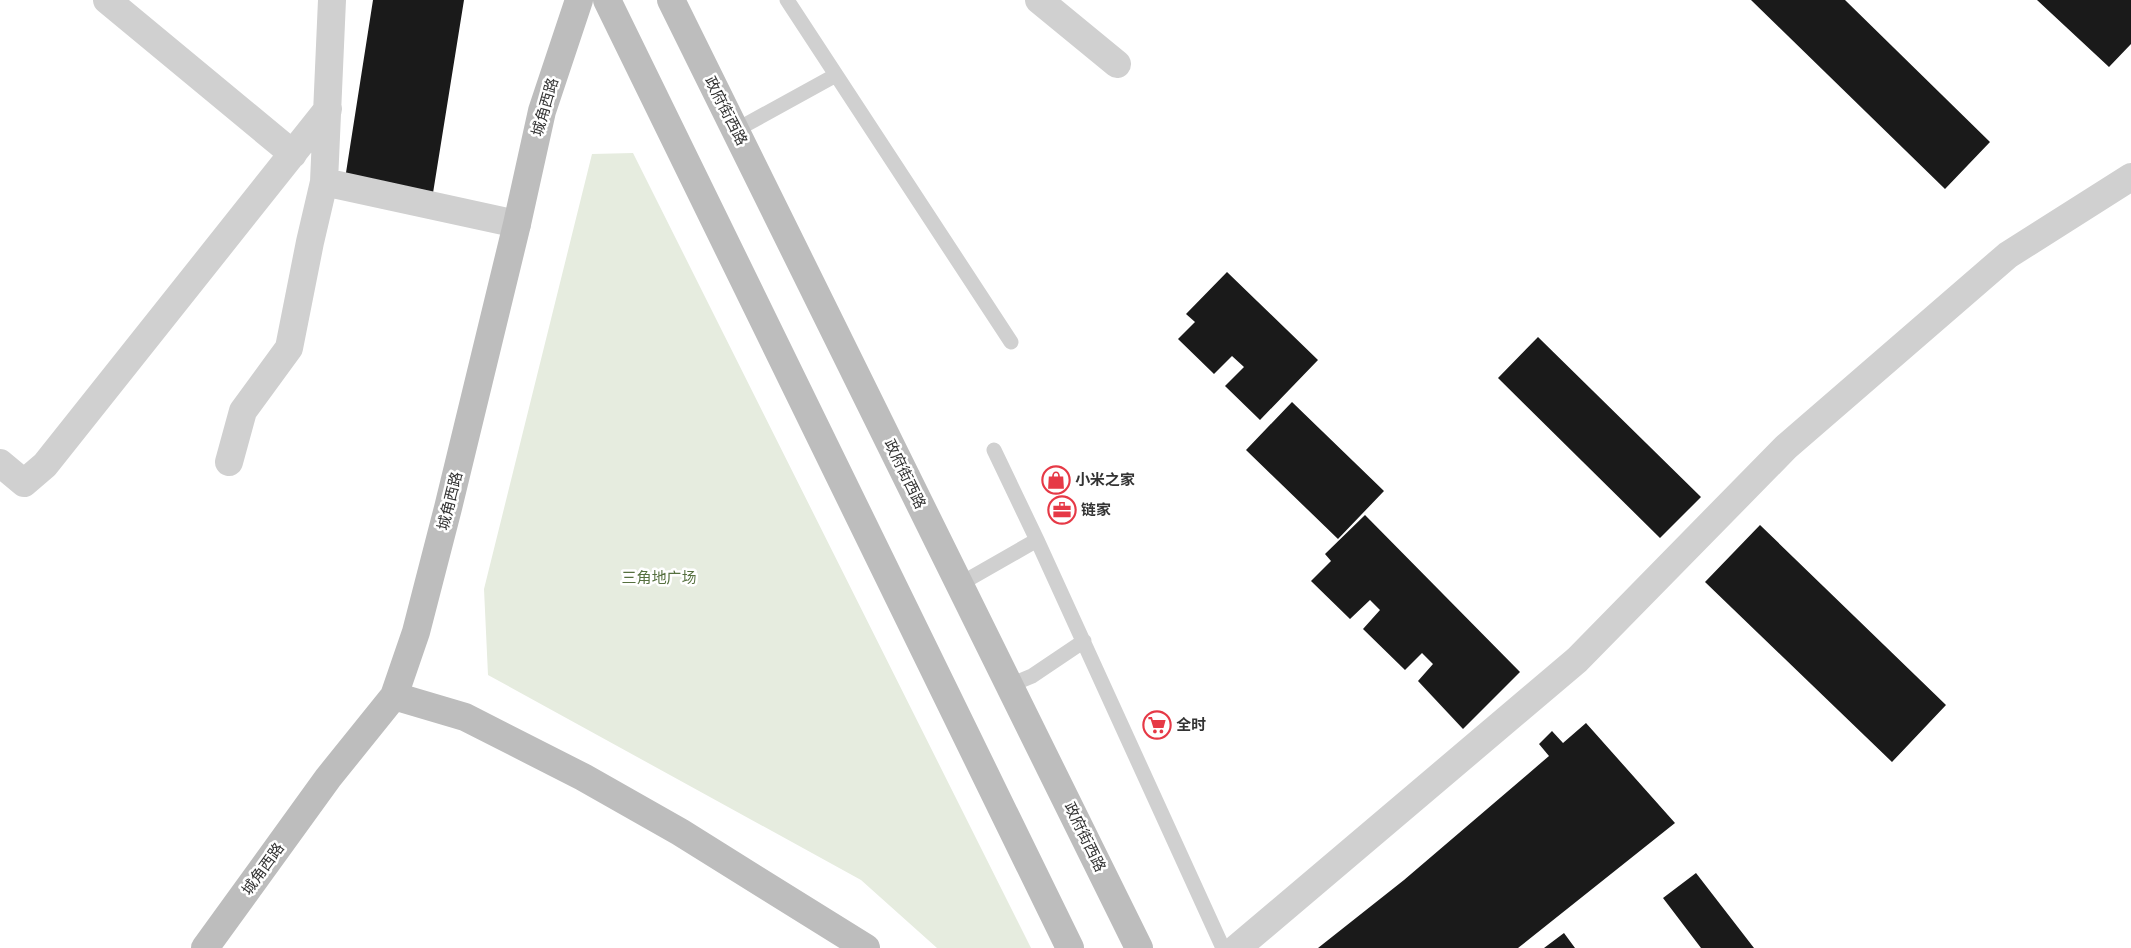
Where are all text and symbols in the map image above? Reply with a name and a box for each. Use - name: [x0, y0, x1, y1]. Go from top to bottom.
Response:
- street label: 政府街西路: [702, 73, 751, 148]
- street label: 城角西路: [528, 76, 561, 138]
- street label: 政府街西路: [881, 436, 930, 511]
- shop icon: 小米之家: [1041, 465, 1071, 495]
- street label: 城角西路: [434, 470, 465, 532]
- place label: 小米之家: [1075, 471, 1135, 488]
- office icon: 链家: [1047, 495, 1077, 525]
- place label: 链家: [1081, 501, 1111, 518]
- park label: 三角地广场: [621, 569, 697, 586]
- supermarket icon: 全时: [1142, 710, 1172, 740]
- place label: 全时: [1176, 716, 1206, 733]
- street label: 政府街西路: [1061, 799, 1110, 874]
- street label: 城角西路: [238, 839, 287, 898]

